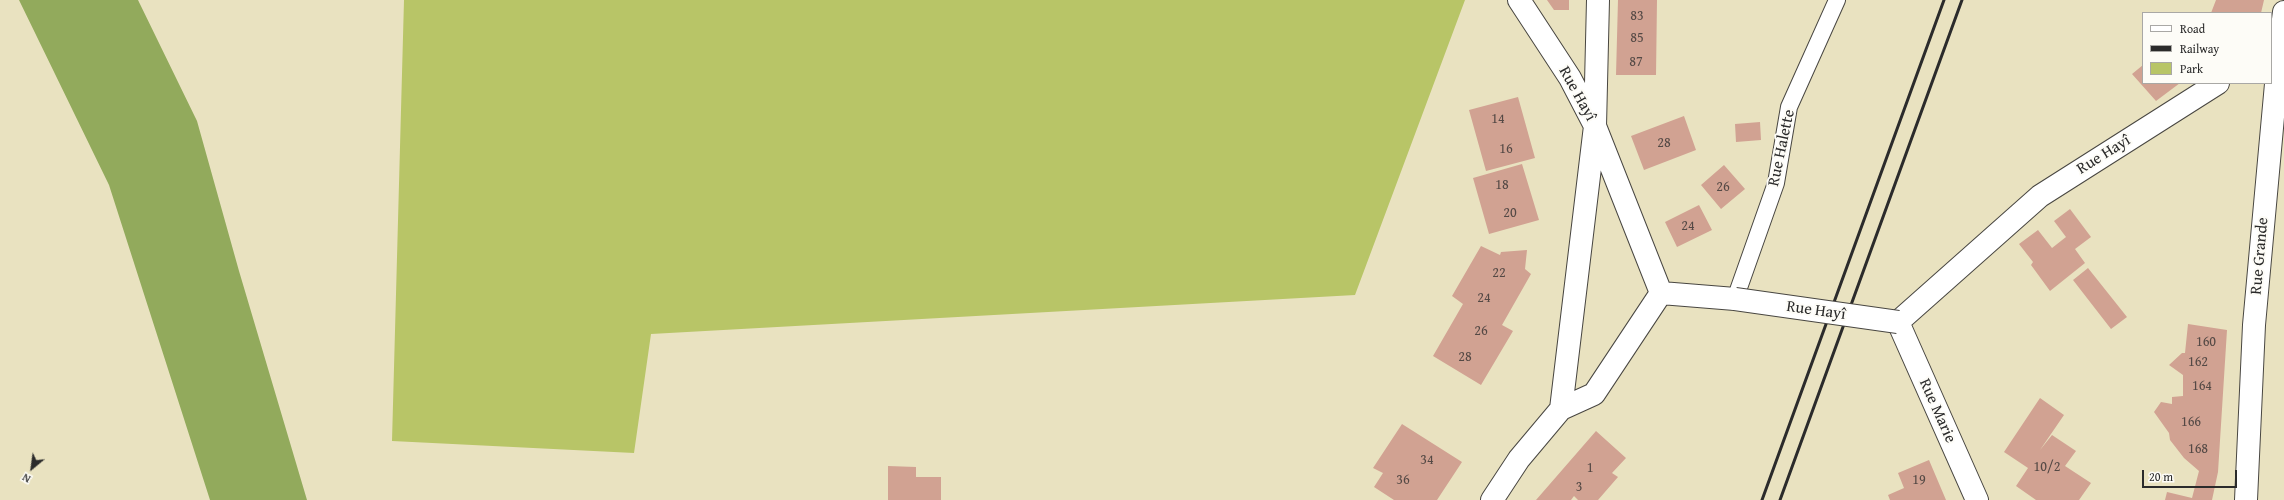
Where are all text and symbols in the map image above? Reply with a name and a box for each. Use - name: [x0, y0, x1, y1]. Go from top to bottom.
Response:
- house number: 83: [1630, 8, 1644, 24]
- legend: [2142, 12, 2272, 84]
- text: Road: [2180, 20, 2205, 37]
- house number: 85: [1630, 30, 1644, 46]
- text: Railway: [2180, 40, 2219, 57]
- house number: 87: [1629, 54, 1643, 70]
- text: Park: [2180, 60, 2203, 77]
- street label: Rue Hayî: [1554, 63, 1600, 125]
- street label: Rue Halette: [1765, 108, 1799, 188]
- house number: 14: [1491, 111, 1505, 127]
- street label: Rue Hayî: [2074, 131, 2134, 179]
- house number: 28: [1657, 135, 1671, 151]
- house number: 16: [1499, 141, 1513, 157]
- house number: 18: [1495, 177, 1509, 193]
- house number: 26: [1716, 179, 1730, 195]
- house number: 20: [1503, 205, 1517, 221]
- street label: Rue Grande: [2247, 217, 2273, 295]
- house number: 24: [1681, 218, 1695, 234]
- house number: 22: [1492, 265, 1506, 281]
- house number: 24: [1477, 290, 1491, 306]
- street label: Rue Hayî: [1785, 297, 1847, 325]
- house number: 26: [1474, 323, 1488, 339]
- house number: 160: [2196, 334, 2216, 350]
- house number: 28: [1458, 349, 1472, 365]
- house number: 162: [2188, 354, 2208, 370]
- street label: Rue Marie: [1914, 376, 1960, 446]
- house number: 164: [2192, 378, 2212, 394]
- house number: 166: [2181, 414, 2201, 430]
- house number: 168: [2188, 441, 2208, 457]
- north arrow: [12, 448, 52, 488]
- house number: 34: [1420, 452, 1434, 468]
- house number: 10/2: [2034, 459, 2060, 475]
- house number: 1: [1587, 460, 1593, 476]
- scale bar: [2144, 462, 2239, 488]
- text: 20 m: [2149, 468, 2173, 485]
- text: N: [19, 470, 33, 487]
- house number: 36: [1396, 472, 1410, 488]
- house number: 19: [1912, 472, 1926, 488]
- house number: 3: [1576, 479, 1582, 495]

